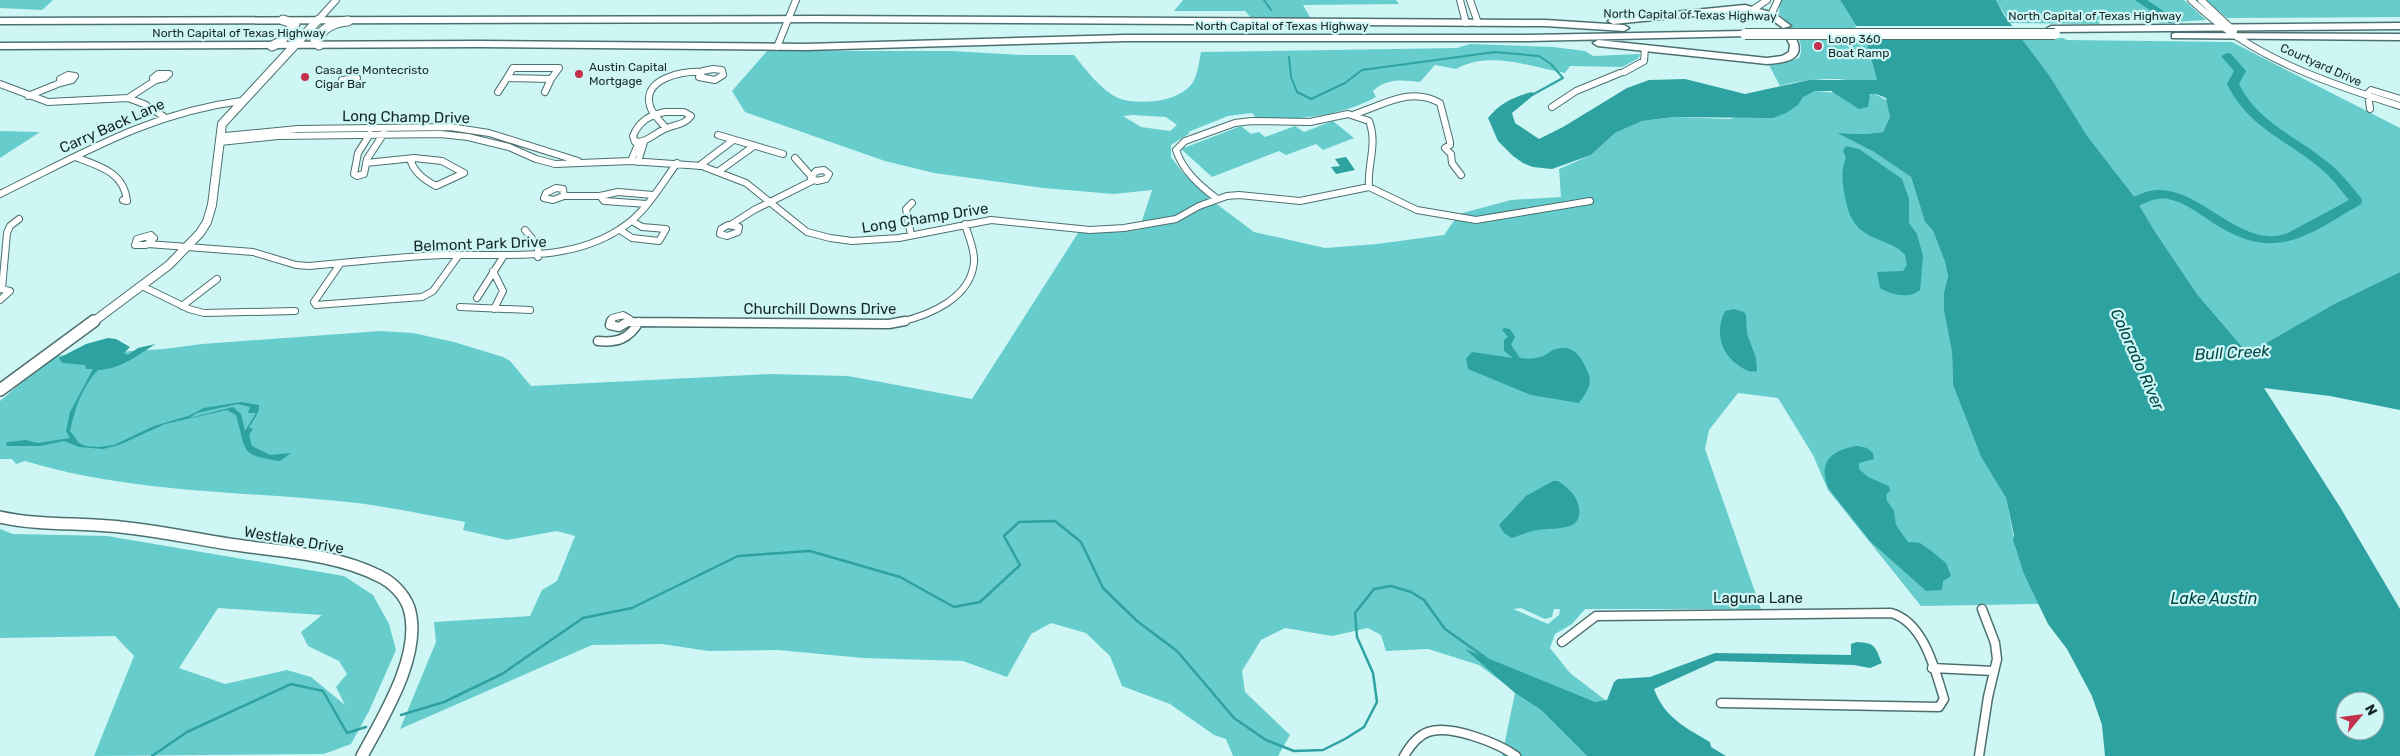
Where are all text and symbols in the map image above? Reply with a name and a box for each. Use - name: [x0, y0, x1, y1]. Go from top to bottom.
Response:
- street label: North Capital of Texas Highway: [1603, 6, 1777, 24]
- street label: North Capital of Texas Highway: [2008, 9, 2182, 23]
- street label: North Capital of Texas Highway: [1195, 19, 1369, 33]
- street label: North Capital of Texas Highway: [152, 26, 326, 40]
- place label: Loop 360 Boat Ramp: [1828, 32, 1889, 60]
- marker: Loop 360 Boat Ramp: [1812, 40, 1824, 52]
- street label: Courtyard Drive: [2278, 41, 2364, 89]
- place label: Austin Capital Mortgage: [589, 60, 667, 88]
- place label: Casa de Montecristo Cigar Bar: [315, 63, 429, 91]
- marker: Austin Capital Mortgage: [573, 68, 585, 80]
- marker: Casa de Montecristo Cigar Bar: [299, 71, 311, 83]
- street label: Carry Back Lane: [57, 95, 167, 157]
- street label: Long Champ Drive: [342, 107, 470, 127]
- street label: Long Champ Drive: [860, 199, 990, 237]
- street label: Belmont Park Drive: [413, 233, 547, 255]
- street label: Churchill Downs Drive: [743, 300, 897, 318]
- water label: Colorado River: [2107, 306, 2169, 414]
- water label: Bull Creek: [2194, 341, 2271, 364]
- street label: Westlake Drive: [243, 522, 345, 558]
- street label: Laguna Lane: [1713, 589, 1803, 607]
- water label: Lake Austin: [2171, 589, 2257, 608]
- north arrow: [2335, 691, 2385, 741]
- text: N: [2361, 701, 2381, 718]

